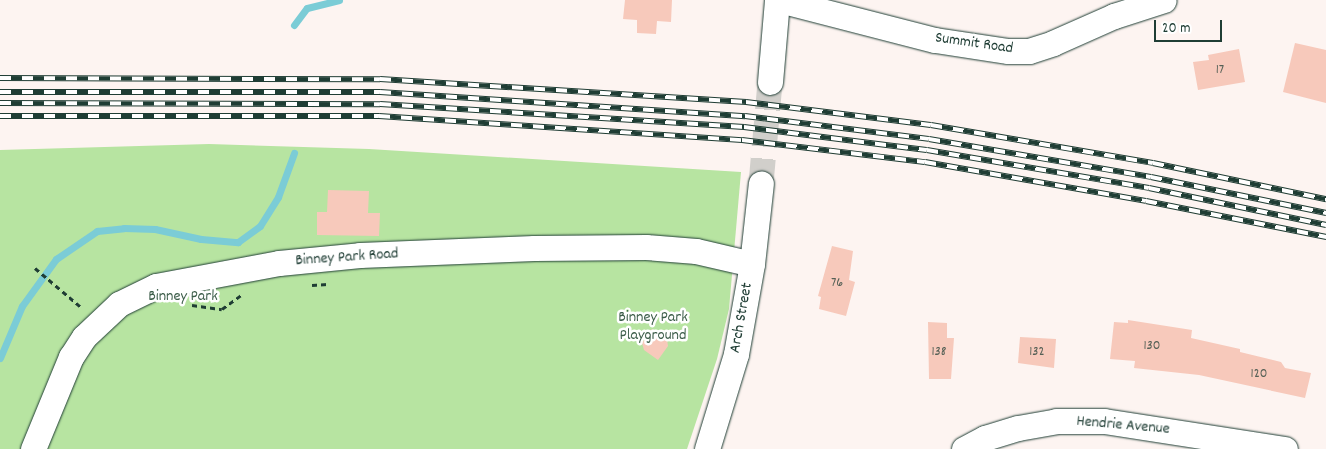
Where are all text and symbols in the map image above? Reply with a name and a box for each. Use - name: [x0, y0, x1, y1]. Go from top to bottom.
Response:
- scale bar: [1156, 10, 1224, 42]
- text: 20 m: [1162, 18, 1190, 40]
- street label: Summit Road: [934, 29, 1014, 59]
- house number: 17: [1216, 62, 1224, 78]
- street label: Binney Park Road: [295, 245, 399, 271]
- house number: 76: [831, 275, 843, 291]
- street label: Arch Street: [726, 281, 758, 355]
- park label: Binney Park: [148, 287, 218, 307]
- park label: Binney Park Playground: [618, 308, 688, 346]
- house number: 130: [1144, 338, 1160, 354]
- house number: 138: [932, 344, 946, 360]
- house number: 132: [1029, 344, 1045, 360]
- house number: 120: [1251, 366, 1267, 382]
- street label: Hendrie Avenue: [1076, 412, 1170, 440]

